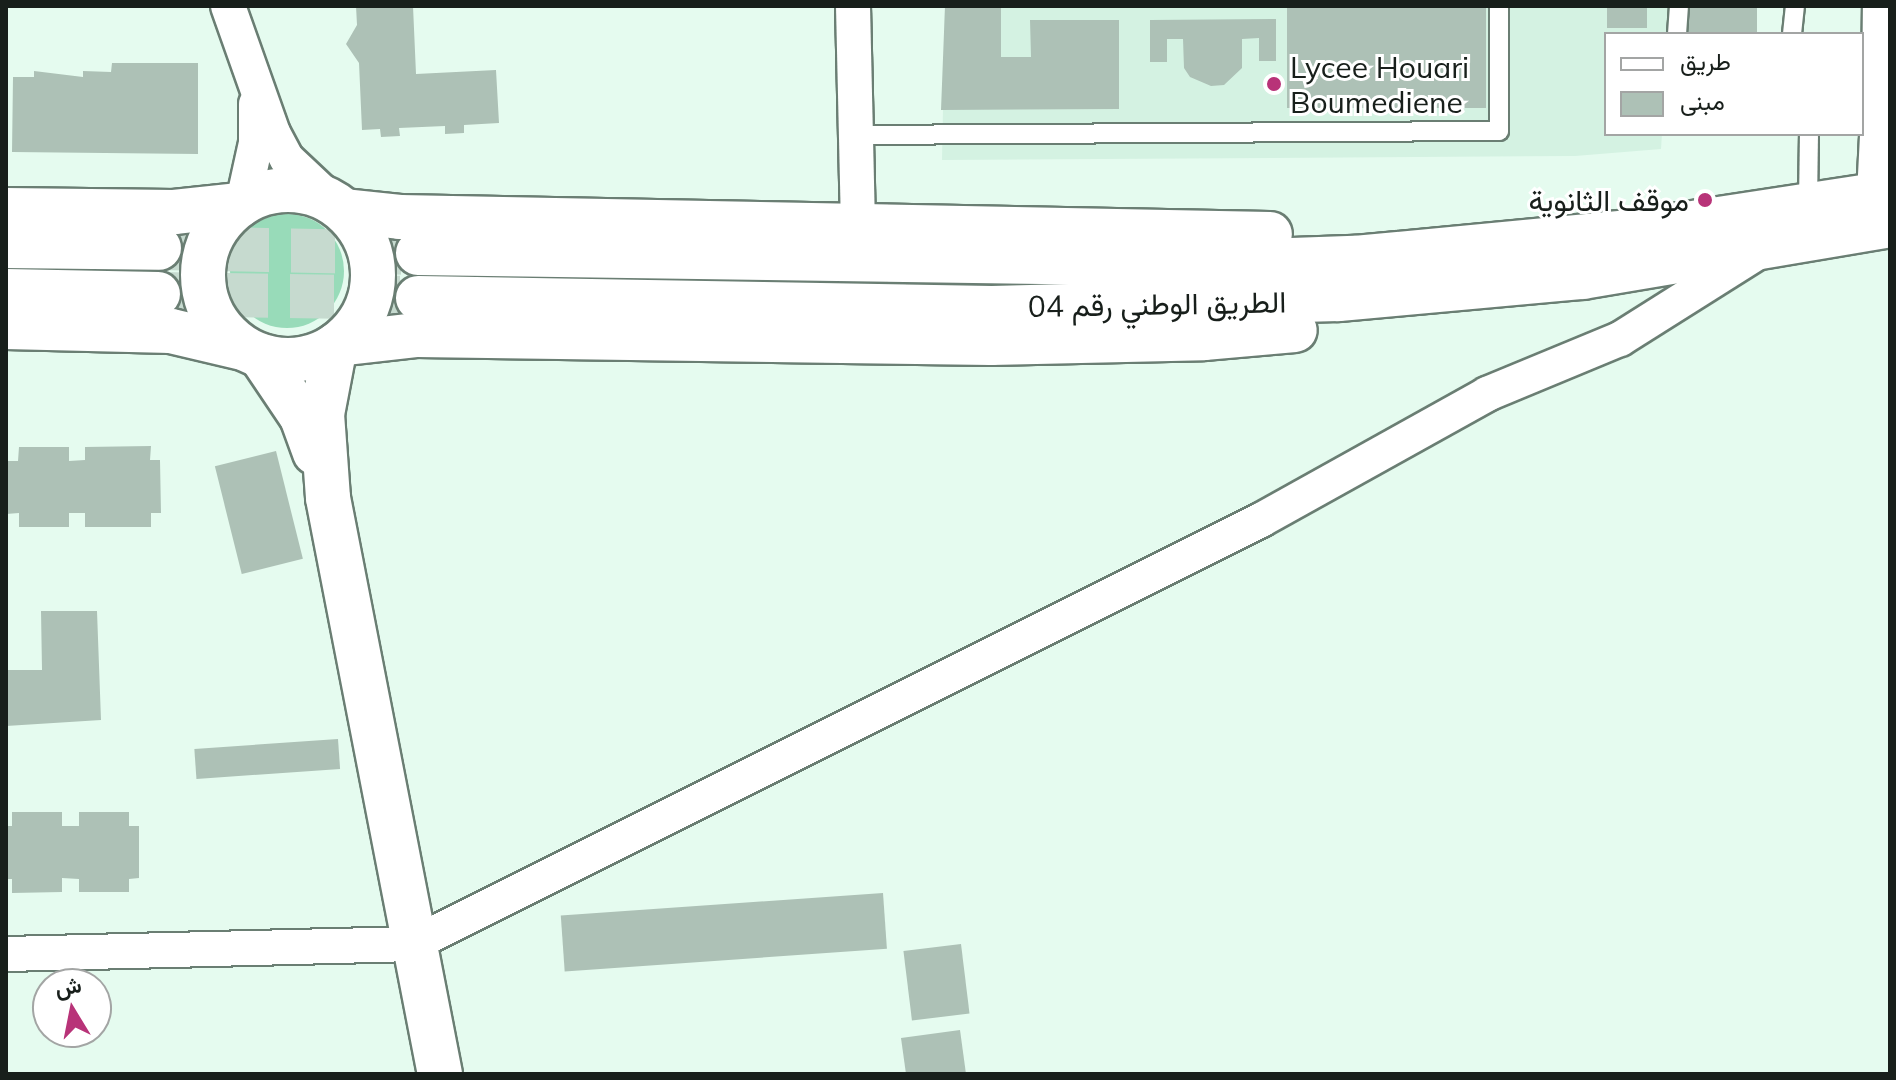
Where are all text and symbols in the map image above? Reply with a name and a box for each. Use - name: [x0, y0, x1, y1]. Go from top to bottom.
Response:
- legend: [1604, 32, 1864, 136]
- text: طريق: [1680, 46, 1731, 76]
- place label: Lycee Houari Boumediene: [1290, 49, 1469, 120]
- marker: Lycee Houari Boumediene: [1265, 75, 1283, 93]
- text: مبنى: [1680, 86, 1725, 116]
- place label: موقف الثانوية: [1529, 182, 1689, 218]
- marker: موقف الثانوية: [1696, 191, 1714, 209]
- street label: الطريق الوطني رقم 04: [1028, 284, 1286, 324]
- north arrow: [32, 968, 112, 1048]
- text: ش: [53, 970, 84, 1002]

